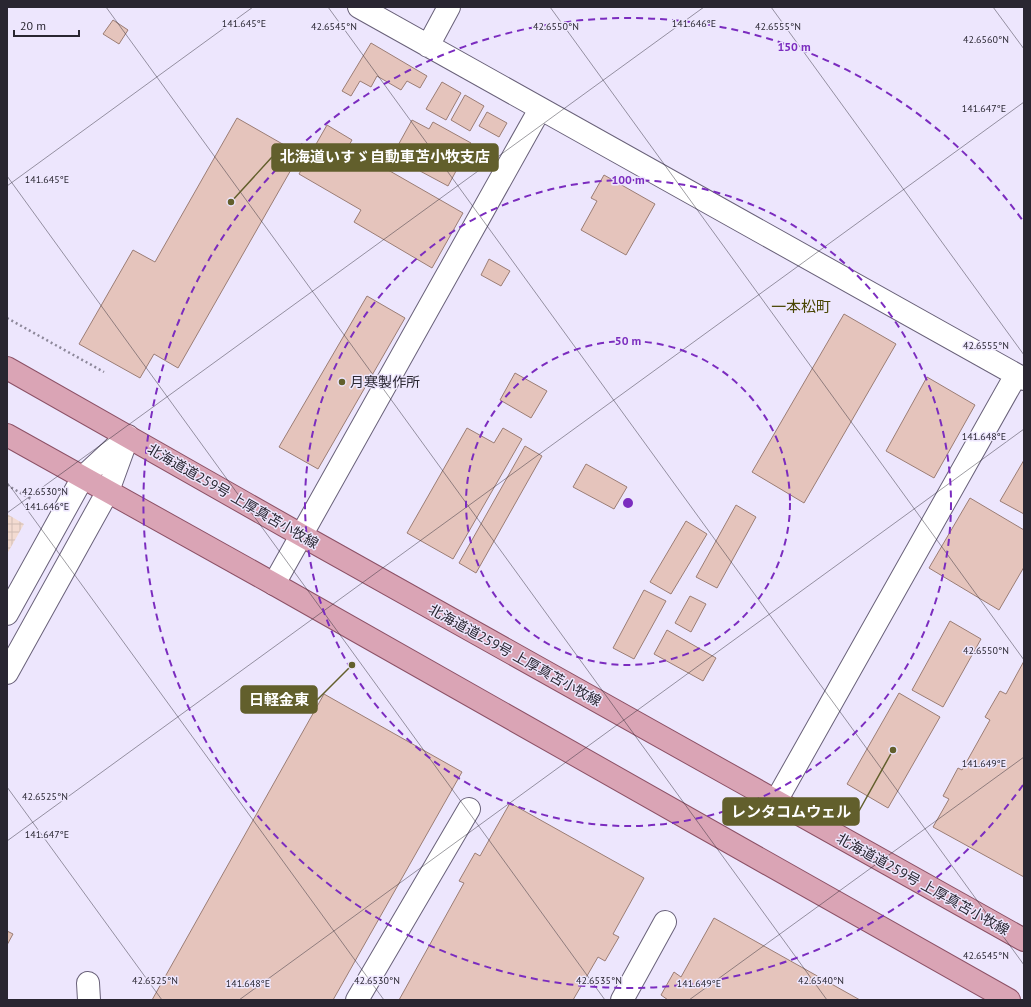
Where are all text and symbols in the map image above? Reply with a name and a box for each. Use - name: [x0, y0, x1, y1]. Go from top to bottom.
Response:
- scale bar: [14, 12, 79, 38]
- text: 141.645°E: [222, 17, 266, 30]
- text: 141.646°E: [672, 17, 716, 30]
- text: 20 m: [20, 18, 46, 33]
- text: 42.6545°N: [311, 20, 357, 33]
- text: 42.6550°N: [533, 20, 579, 33]
- text: 42.6555°N: [755, 20, 801, 33]
- text: 42.6560°N: [963, 33, 1009, 46]
- text: 150 m: [777, 39, 811, 54]
- text: 141.647°E: [962, 102, 1006, 115]
- callout: 北海道いすゞ自動車苫小牧支店: [272, 144, 498, 171]
- text: 北海道いすゞ自動車苫小牧支店: [280, 147, 490, 166]
- text: 100 m: [611, 172, 645, 187]
- text: 141.645°E: [25, 173, 69, 186]
- district label: 一本松町: [771, 297, 831, 316]
- text: 50 m: [615, 333, 641, 348]
- text: 42.6555°N: [963, 339, 1009, 352]
- place label: 月寒製作所: [350, 373, 420, 391]
- marker: 月寒製作所: [337, 377, 347, 387]
- text: 141.648°E: [962, 430, 1006, 443]
- street label: 北海道道259号 上厚真苫小牧線: [144, 440, 322, 552]
- text: 42.6530°N: [22, 485, 68, 498]
- centre of rings: [621, 496, 635, 510]
- text: 141.646°E: [25, 500, 69, 513]
- street label: 北海道道259号 上厚真苫小牧線: [426, 600, 604, 710]
- text: 42.6550°N: [963, 644, 1009, 657]
- callout: 日軽金東: [241, 686, 317, 713]
- text: 日軽金東: [249, 690, 309, 709]
- text: 141.649°E: [962, 757, 1006, 770]
- text: 42.6525°N: [22, 790, 68, 803]
- callout: レンタコムウェル: [723, 798, 859, 825]
- text: レンタコムウェル: [731, 802, 851, 821]
- text: 141.647°E: [25, 828, 69, 841]
- street label: 北海道道259号 上厚真苫小牧線: [834, 829, 1012, 939]
- text: 42.6545°N: [963, 949, 1009, 962]
- text: 42.6525°N: [132, 974, 178, 987]
- text: 42.6530°N: [354, 974, 400, 987]
- text: 42.6535°N: [576, 974, 622, 987]
- text: 42.6540°N: [798, 974, 844, 987]
- text: 141.648°E: [226, 977, 270, 990]
- text: 141.649°E: [677, 977, 721, 990]

